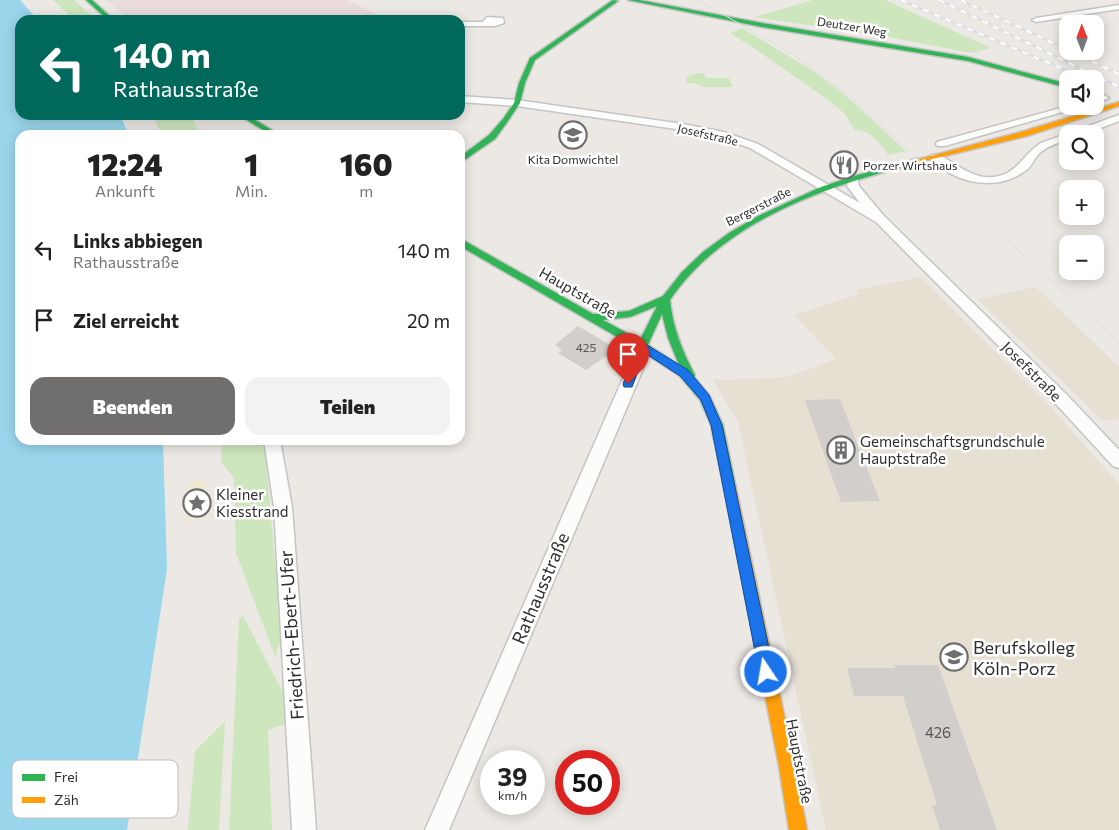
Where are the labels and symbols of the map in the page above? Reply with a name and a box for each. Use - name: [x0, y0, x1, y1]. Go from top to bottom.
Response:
- street label: Deutzer Weg: [816, 14, 888, 38]
- north arrow: [1059, 15, 1104, 60]
- school or university icon: Kita Domwichtel: [558, 120, 588, 150]
- street label: Josefstraße: [676, 120, 740, 149]
- restaurant icon: Porzer Wirtshaus: [829, 150, 859, 180]
- place label: Kita Domwichtel: [528, 152, 618, 166]
- place label: Porzer Wirtshaus: [863, 158, 957, 172]
- street label: Bergerstraße: [723, 184, 793, 228]
- street label: Hauptstraße: [536, 263, 620, 321]
- pin: [607, 333, 649, 384]
- street label: Josefstraße: [998, 337, 1066, 405]
- house number: 425: [576, 340, 596, 354]
- place label: Gemeinschaftsgrundschule Hauptstraße: [860, 432, 1045, 467]
- building icon: Gemeinschaftsgrundschule Hauptstraße: [826, 435, 856, 465]
- place label: Kleiner Kiesstrand: [216, 485, 289, 520]
- place icon: Kleiner Kiesstrand: [182, 488, 212, 518]
- street label: Rathausstraße: [507, 529, 573, 647]
- street label: Friedrich-Ebert-Ufer: [274, 549, 308, 721]
- place label: Berufskolleg Köln-Porz: [973, 636, 1075, 679]
- school or university icon: Berufskolleg Köln-Porz: [939, 642, 969, 672]
- position arrow: [739, 645, 791, 697]
- street label: Hauptstraße: [783, 717, 817, 805]
- house number: 426: [925, 723, 951, 741]
- speed limit sign: 50: [555, 750, 620, 815]
- legend: [12, 760, 178, 818]
- text: Frei: [54, 768, 78, 785]
- text: Zäh: [54, 791, 79, 808]

